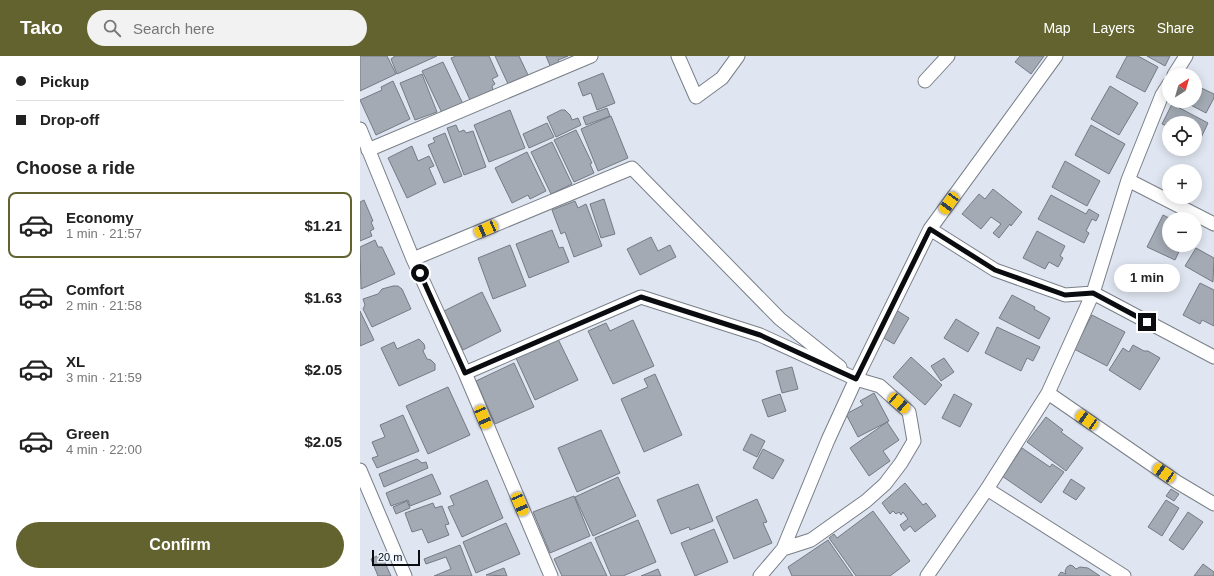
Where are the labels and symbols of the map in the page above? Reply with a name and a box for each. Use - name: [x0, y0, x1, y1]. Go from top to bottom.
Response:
- north arrow: [1162, 68, 1202, 108]
- car: [937, 190, 961, 216]
- car: [473, 219, 499, 239]
- route start: [411, 264, 429, 282]
- callout: 1 min: [1114, 264, 1180, 292]
- route end: [1138, 313, 1156, 331]
- car: [886, 391, 912, 415]
- car: [473, 404, 493, 430]
- car: [1074, 408, 1100, 432]
- car: [1151, 461, 1177, 485]
- car: [510, 491, 530, 517]
- scale bar: [372, 548, 420, 567]

